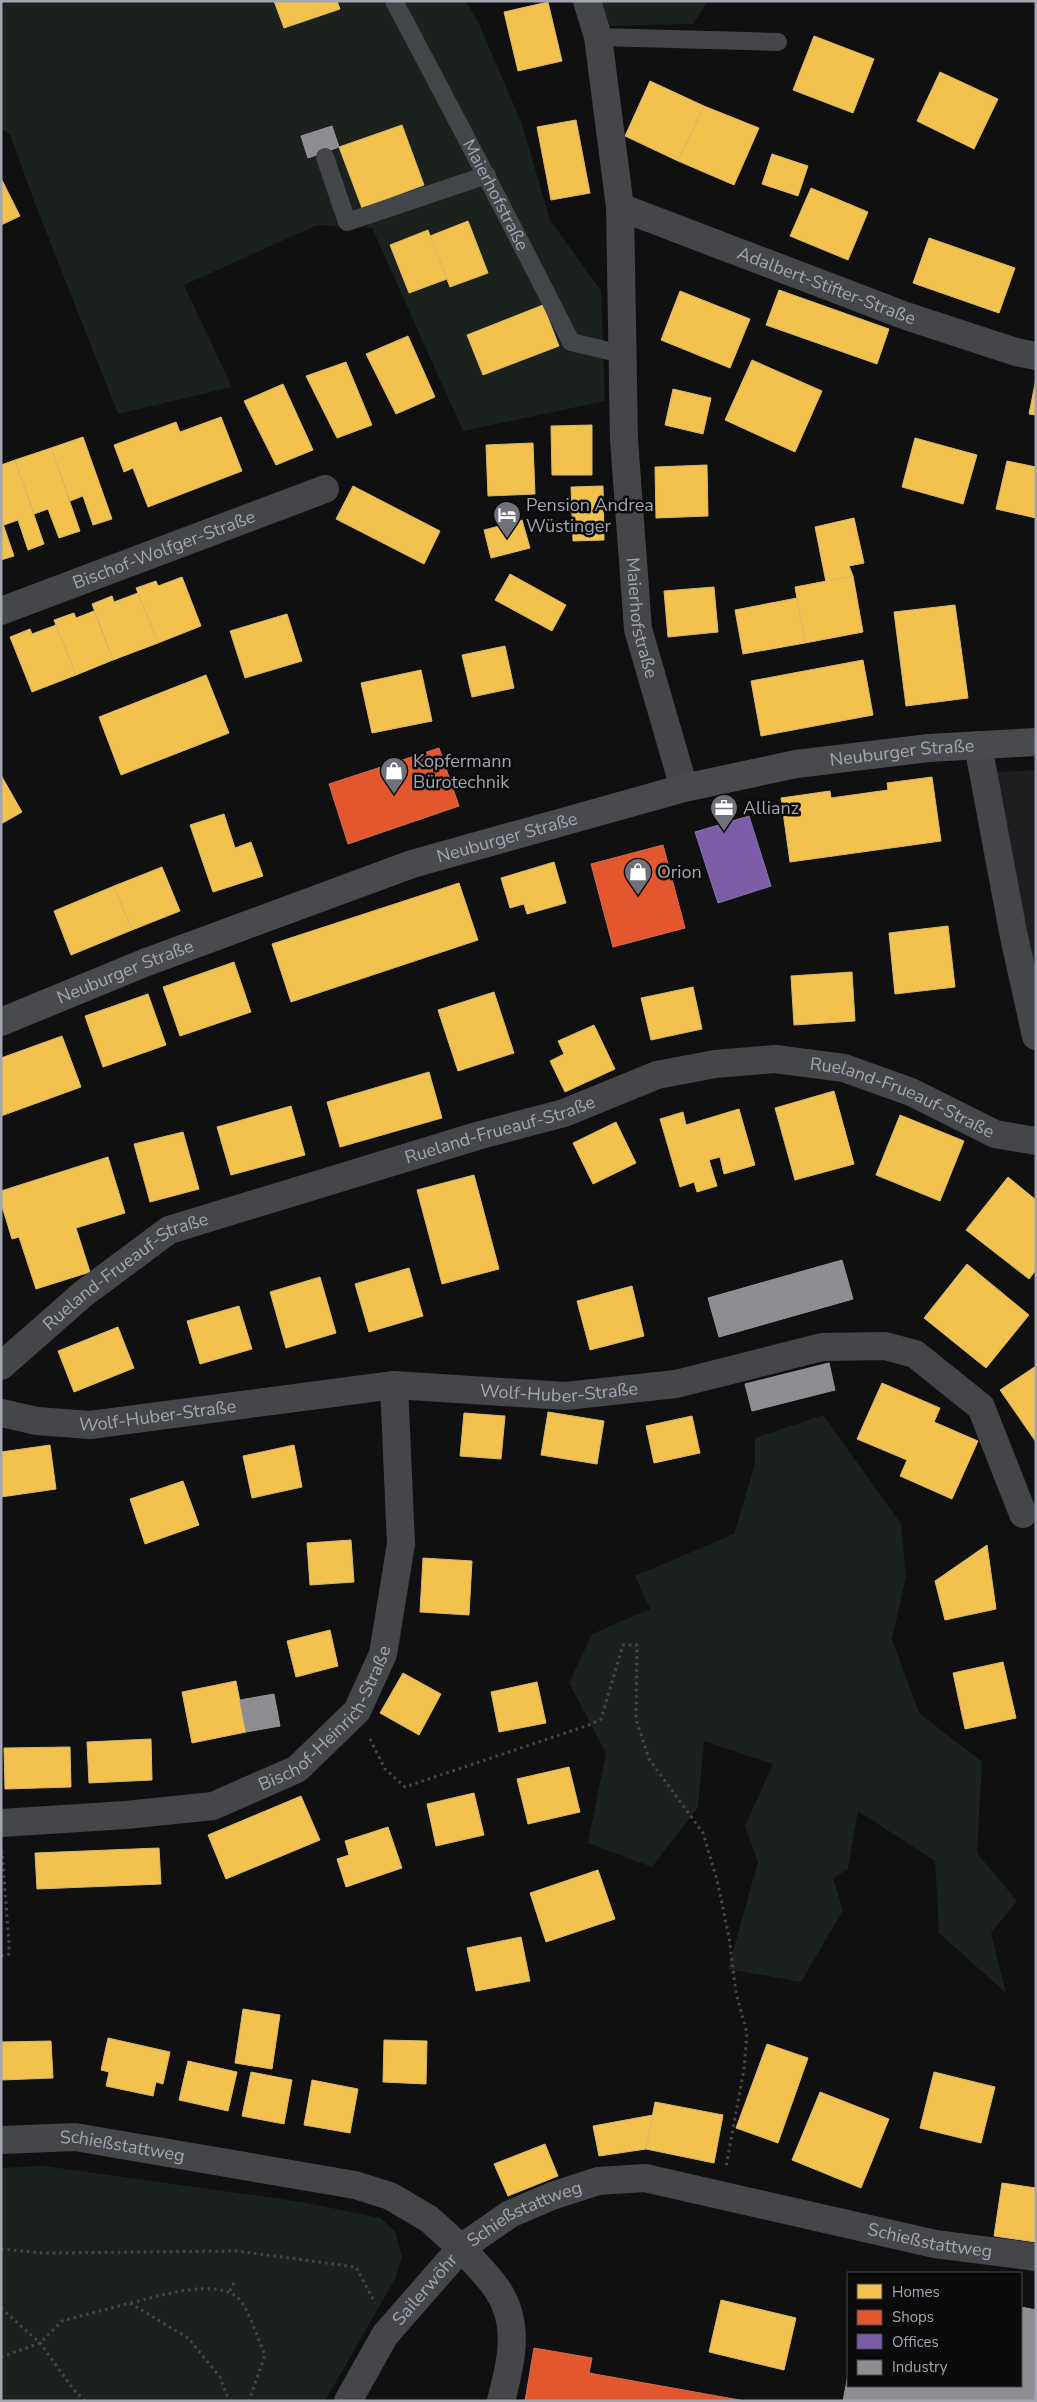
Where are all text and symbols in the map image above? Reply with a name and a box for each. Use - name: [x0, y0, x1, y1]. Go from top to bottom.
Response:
- street label: Maierhofstraße: [457, 135, 535, 255]
- street label: Adalbert-Stifter-Straße: [734, 241, 919, 330]
- place label: Pension Andrea Wüstinger: [526, 493, 654, 538]
- hotel icon: Pension Andrea Wüstinger: [492, 500, 522, 539]
- street label: Bischof-Wolfger-Straße: [69, 504, 259, 595]
- street label: Maierhofstraße: [621, 556, 664, 681]
- street label: Neuburger Straße: [828, 733, 975, 772]
- place label: Kopfermann Bürotechnik: [413, 749, 512, 794]
- shop icon: Kopfermann Bürotechnik: [379, 756, 409, 795]
- office icon: Allianz: [709, 793, 739, 832]
- place label: Allianz: [743, 796, 799, 820]
- street label: Neuburger Straße: [434, 806, 580, 869]
- shop icon: Orion: [623, 857, 653, 896]
- place label: Orion: [657, 860, 702, 884]
- street label: Neuburger Straße: [53, 934, 197, 1010]
- street label: Rueland-Frueauf-Straße: [808, 1052, 999, 1144]
- street label: Rueland-Frueauf-Straße: [402, 1090, 599, 1169]
- street label: Rueland-Frueauf-Straße: [38, 1207, 211, 1336]
- street label: Wolf-Huber-Straße: [479, 1376, 639, 1408]
- street label: Wolf-Huber-Straße: [78, 1394, 238, 1438]
- street label: Bischof-Heinrich-Straße: [255, 1644, 396, 1797]
- street label: Schießstattweg: [59, 2125, 187, 2168]
- street label: Schießstattweg: [462, 2175, 585, 2252]
- street label: Schießstattweg: [865, 2217, 994, 2263]
- street label: Sailerwöhr: [387, 2248, 463, 2331]
- legend: [847, 2272, 1022, 2387]
- text: Homes: [892, 2282, 940, 2302]
- text: Shops: [892, 2307, 934, 2327]
- text: Offices: [892, 2332, 939, 2352]
- text: Industry: [892, 2357, 948, 2377]

